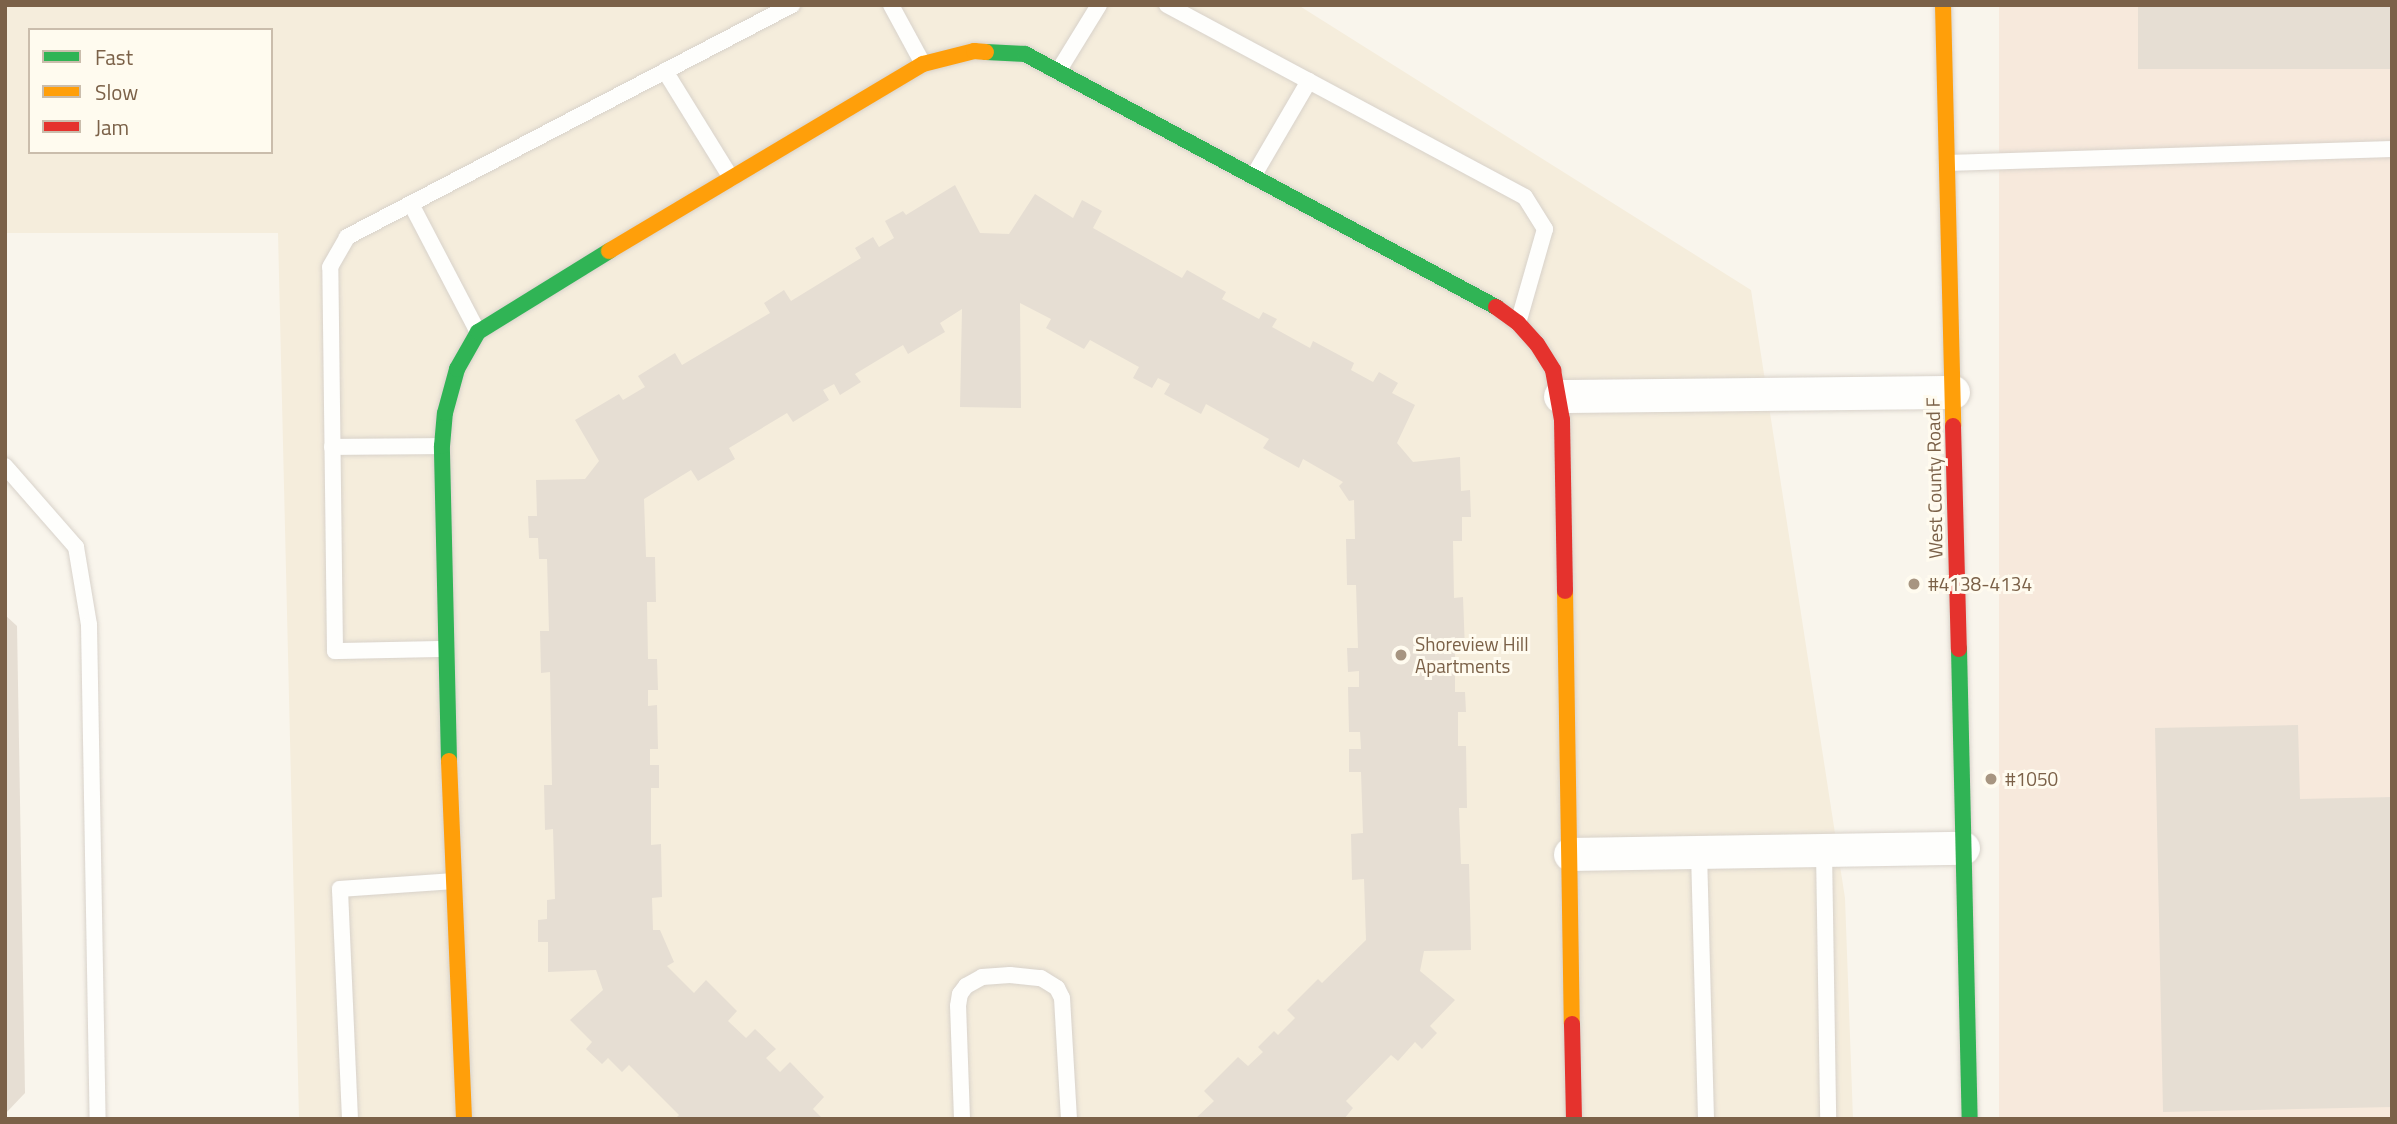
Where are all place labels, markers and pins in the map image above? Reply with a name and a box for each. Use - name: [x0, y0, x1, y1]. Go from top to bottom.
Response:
- place label: #4138-4134: [1928, 573, 2032, 595]
- marker: #4138-4134: [1906, 576, 1922, 592]
- place label: Shoreview Hill Apartments: [1415, 633, 1529, 677]
- marker: Shoreview Hill Apartments: [1393, 647, 1409, 663]
- place label: #1050: [2005, 768, 2058, 790]
- marker: #1050: [1983, 771, 1999, 787]

